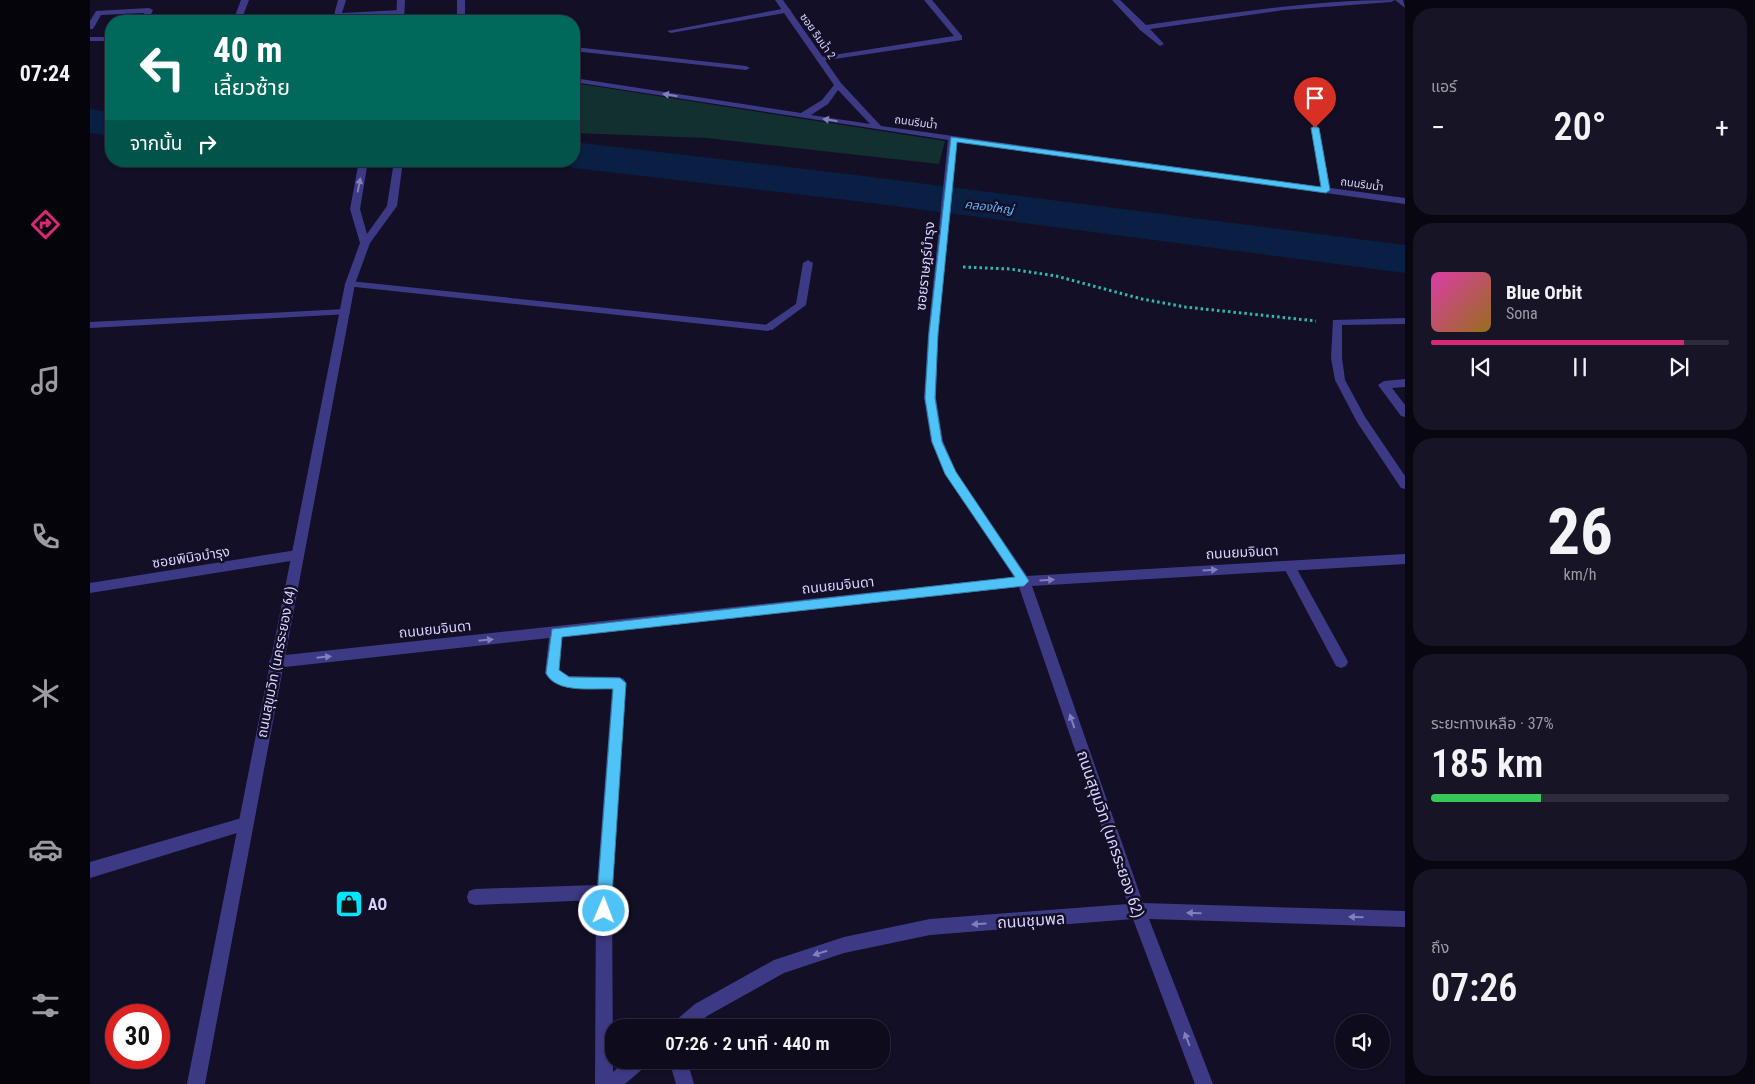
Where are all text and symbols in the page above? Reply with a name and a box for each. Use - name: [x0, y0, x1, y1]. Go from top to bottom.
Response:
- street label: ซอย ริมน้ำ 2: [797, 10, 840, 62]
- text: 40 m: [213, 30, 282, 71]
- icon: left: [130, 35, 195, 100]
- text: 07:24: [20, 61, 70, 86]
- text: เลี้ยวซ้าย: [213, 75, 290, 100]
- pin: [1294, 77, 1336, 128]
- text: แอร์: [1431, 77, 1457, 96]
- icon: arrive: [1301, 84, 1329, 112]
- one-way arrow: [661, 91, 677, 99]
- text: 20°: [1554, 105, 1606, 149]
- street label: ถนนริมน้ำ: [894, 111, 939, 132]
- text: −: [1431, 111, 1445, 144]
- text: +: [1715, 111, 1729, 144]
- one-way arrow: [822, 116, 838, 124]
- icon: right: [193, 130, 221, 158]
- text: จากนั้น: [130, 132, 183, 155]
- street label: ถนนริมน้ำ: [1340, 173, 1385, 194]
- one-way arrow: [356, 177, 364, 193]
- water label: คลองใหญ่: [964, 197, 1016, 217]
- icon: directions: [28, 207, 63, 242]
- street label: ซอยราษฎร์บำรุง: [912, 221, 939, 311]
- text: Blue Orbit: [1506, 281, 1582, 304]
- text: Sona: [1506, 304, 1538, 323]
- icon: previous: [1467, 353, 1495, 381]
- icon: pause: [1566, 353, 1594, 381]
- icon: next: [1665, 353, 1693, 381]
- icon: music: [28, 363, 63, 398]
- text: 26: [1547, 494, 1613, 570]
- icon: phone: [28, 519, 63, 554]
- street label: ถนนยมจินดา: [1205, 542, 1279, 562]
- street label: ซอยพินิจบำรุง: [151, 543, 231, 572]
- text: km/h: [1564, 565, 1596, 584]
- one-way arrow: [1202, 566, 1218, 574]
- street label: ถนนยมจินดา: [801, 573, 875, 597]
- one-way arrow: [1040, 575, 1056, 583]
- street label: ถนนสุขุมวิท (นครระยอง 64): [253, 585, 300, 739]
- street label: ถนนยมจินดา: [398, 617, 472, 641]
- one-way arrow: [478, 636, 494, 644]
- one-way arrow: [316, 653, 332, 661]
- icon: climate: [28, 676, 63, 711]
- one-way arrow: [1068, 714, 1075, 729]
- text: ระยะทางเหลือ · 37%: [1431, 714, 1554, 733]
- text: 185 km: [1431, 742, 1543, 786]
- street label: ถนนสุขุมวิท (นครระยอง 62): [1073, 748, 1148, 920]
- icon: car: [28, 832, 63, 867]
- position arrow: [577, 884, 629, 936]
- shop icon: AO: [334, 889, 364, 919]
- place label: AO: [368, 895, 387, 914]
- one-way arrow: [1186, 908, 1202, 916]
- street label: ถนนชุมพล: [996, 909, 1066, 932]
- one-way arrow: [1348, 913, 1364, 921]
- one-way arrow: [971, 921, 987, 929]
- text: ถึง: [1431, 938, 1449, 957]
- one-way arrow: [812, 949, 827, 957]
- text: 07:26: [1431, 966, 1517, 1010]
- icon: filters: [28, 988, 63, 1023]
- speed limit sign: 30: [105, 1004, 170, 1069]
- map controls: [1335, 1014, 1390, 1069]
- button: sound: [1335, 1014, 1390, 1069]
- one-way arrow: [1183, 1031, 1190, 1046]
- text: 07:26 · 2 นาที · 440 m: [665, 1032, 830, 1055]

